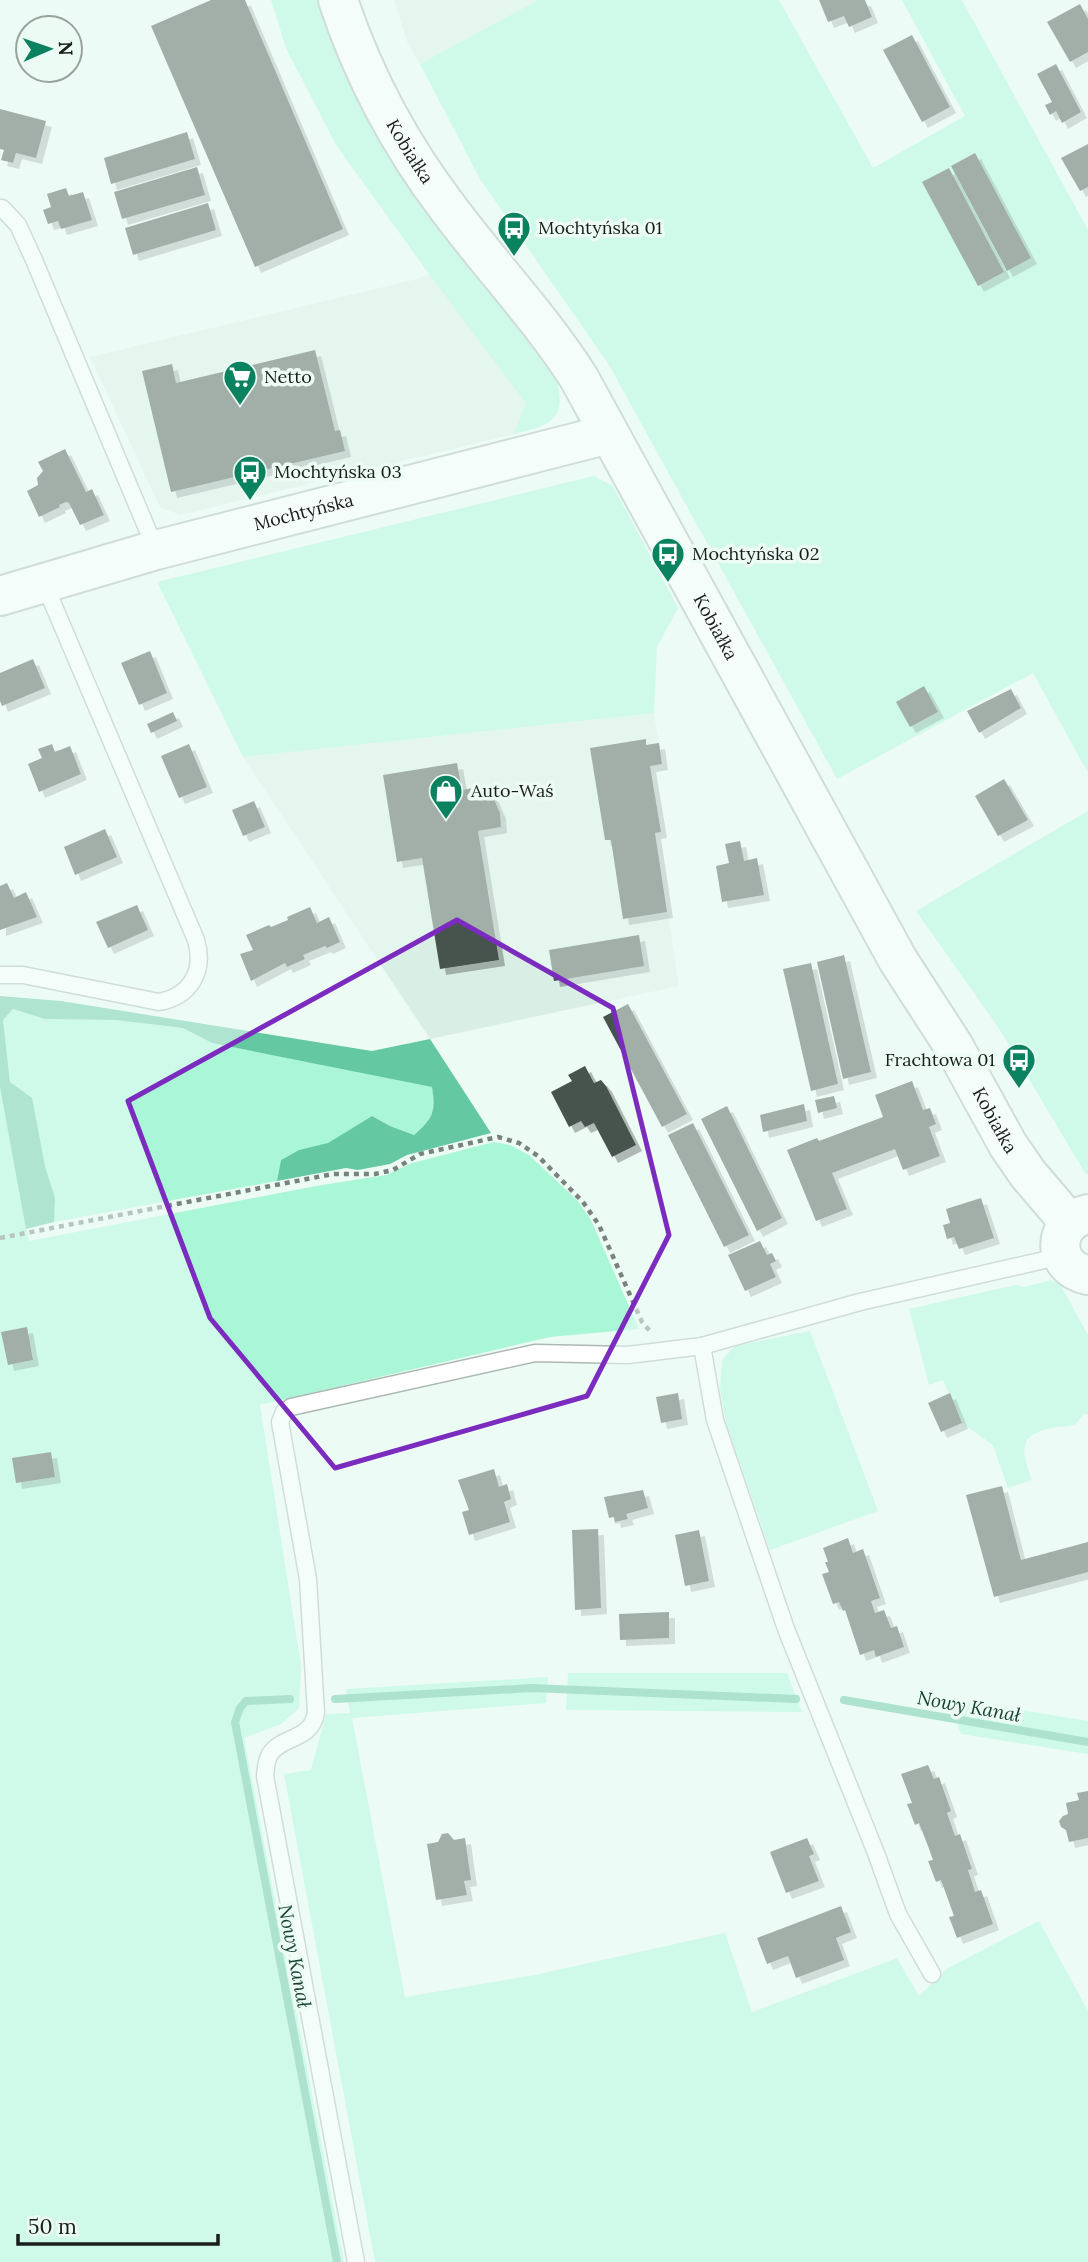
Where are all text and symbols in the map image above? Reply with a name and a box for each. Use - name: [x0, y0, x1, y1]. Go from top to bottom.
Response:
- north arrow: [14, 14, 84, 84]
- text: N: [54, 41, 78, 56]
- street label: Kobiałka: [381, 115, 439, 188]
- bus stop icon: Mochtyńska 01: [495, 209, 533, 258]
- place label: Mochtyńska 01: [538, 216, 662, 239]
- supermarket icon: Netto: [221, 358, 259, 407]
- place label: Netto: [264, 365, 312, 388]
- bus stop icon: Mochtyńska 03: [231, 453, 269, 502]
- place label: Mochtyńska 03: [274, 460, 402, 483]
- street label: Mochtyńska: [251, 488, 356, 536]
- bus stop icon: Mochtyńska 02: [649, 535, 687, 584]
- place label: Mochtyńska 02: [692, 542, 819, 565]
- street label: Kobiałka: [689, 590, 743, 664]
- shop icon: Auto-Waś: [427, 772, 465, 821]
- place label: Auto-Waś: [470, 779, 554, 802]
- bus stop icon: Frachtowa 01: [1000, 1041, 1038, 1090]
- place label: Frachtowa 01: [885, 1048, 995, 1071]
- street label: Kobiałka: [968, 1083, 1022, 1158]
- water label: Nowy Kanał: [915, 1685, 1023, 1727]
- water label: Nowy Kanał: [273, 1902, 317, 2010]
- scale bar: [18, 2202, 217, 2246]
- text: 50 m: [28, 2213, 77, 2240]

